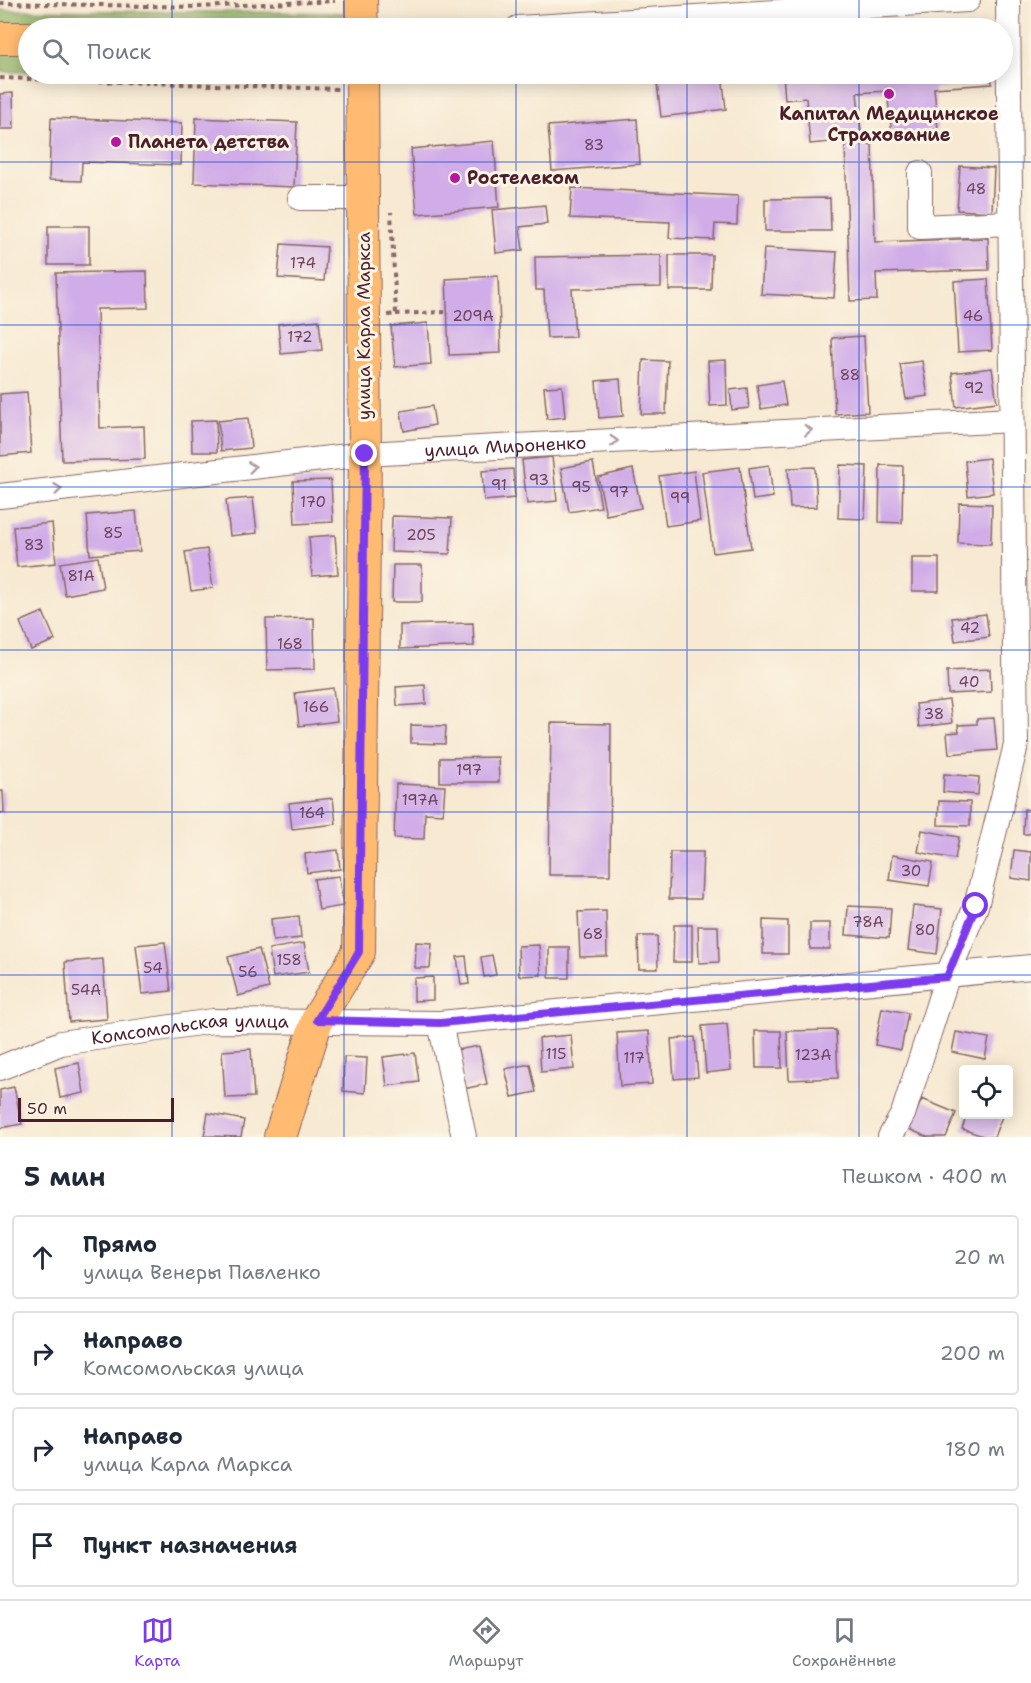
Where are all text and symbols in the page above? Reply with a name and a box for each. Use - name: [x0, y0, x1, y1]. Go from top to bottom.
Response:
- search box: [18, 18, 1013, 84]
- icon: search: [39, 35, 72, 68]
- text: Поиск: [87, 37, 151, 66]
- marker: Капитал Медицинское Страхование: [882, 87, 896, 101]
- place label: Капитал Медицинское Страхование: [779, 102, 999, 147]
- place label: Планета детства: [128, 130, 290, 154]
- marker: Планета детства: [109, 135, 123, 149]
- house number: 83: [584, 135, 604, 155]
- place label: Ростелеком: [467, 166, 579, 190]
- marker: Ростелеком: [448, 171, 462, 185]
- house number: 48: [966, 179, 986, 199]
- street label: улица Карла Маркса: [352, 232, 376, 420]
- house number: 174: [290, 253, 316, 273]
- house number: 209А: [452, 306, 494, 326]
- house number: 46: [963, 306, 983, 326]
- house number: 172: [287, 327, 313, 347]
- house number: 88: [840, 365, 860, 385]
- house number: 92: [964, 378, 984, 398]
- one-way arrow: [804, 424, 813, 437]
- street label: улица Мироненко: [424, 430, 587, 463]
- one-way arrow: [609, 434, 618, 447]
- route end: [351, 440, 377, 466]
- one-way arrow: [247, 461, 256, 474]
- house number: 93: [529, 470, 549, 490]
- house number: 91: [491, 475, 507, 495]
- house number: 95: [571, 477, 591, 497]
- house number: 97: [609, 482, 629, 502]
- one-way arrow: [54, 483, 63, 496]
- house number: 99: [670, 488, 690, 508]
- house number: 170: [300, 492, 326, 512]
- house number: 85: [103, 523, 123, 543]
- house number: 205: [406, 525, 436, 545]
- house number: 83: [24, 535, 44, 555]
- house number: 81А: [67, 566, 95, 586]
- house number: 42: [960, 618, 980, 638]
- house number: 168: [277, 634, 303, 654]
- house number: 40: [959, 672, 979, 692]
- house number: 166: [303, 697, 329, 717]
- house number: 38: [924, 704, 944, 724]
- house number: 197: [456, 760, 482, 780]
- house number: 197А: [402, 790, 438, 810]
- house number: 164: [299, 803, 325, 823]
- house number: 30: [901, 861, 921, 881]
- route start: [962, 892, 988, 918]
- house number: 78А: [852, 912, 884, 932]
- house number: 80: [915, 920, 935, 940]
- house number: 68: [583, 924, 603, 944]
- house number: 158: [276, 950, 302, 970]
- house number: 54: [143, 958, 163, 978]
- house number: 56: [238, 962, 258, 982]
- house number: 54А: [71, 980, 101, 1000]
- street label: Комсомольская улица: [90, 1008, 289, 1050]
- house number: 115: [546, 1044, 566, 1064]
- house number: 123А: [795, 1045, 831, 1065]
- house number: 117: [623, 1048, 645, 1068]
- map controls: [959, 1065, 1013, 1119]
- button: locate: [959, 1065, 1013, 1119]
- scale bar: [18, 1095, 174, 1122]
- text: 50 m: [27, 1098, 67, 1119]
- text: 5 мин: [24, 1159, 105, 1194]
- text: Пешком · 400 m: [842, 1163, 1007, 1189]
- text: Прямо: [83, 1230, 157, 1259]
- icon: ahead: [26, 1241, 59, 1274]
- text: 20 m: [954, 1244, 1005, 1270]
- text: улица Венеры Павленко: [83, 1259, 321, 1285]
- text: Направо: [83, 1326, 183, 1355]
- icon: right: [26, 1337, 59, 1370]
- text: 200 m: [940, 1340, 1005, 1366]
- text: Комсомольская улица: [83, 1355, 304, 1381]
- text: Направо: [83, 1422, 183, 1451]
- icon: right: [26, 1433, 59, 1466]
- text: 180 m: [945, 1436, 1005, 1462]
- text: улица Карла Маркса: [83, 1451, 292, 1477]
- icon: arrive: [26, 1529, 59, 1562]
- text: Пункт назначения: [83, 1531, 297, 1560]
- tab: Карта: [134, 1614, 180, 1671]
- tab: Маршрут: [449, 1614, 523, 1671]
- tab: Сохранённые: [792, 1614, 897, 1671]

